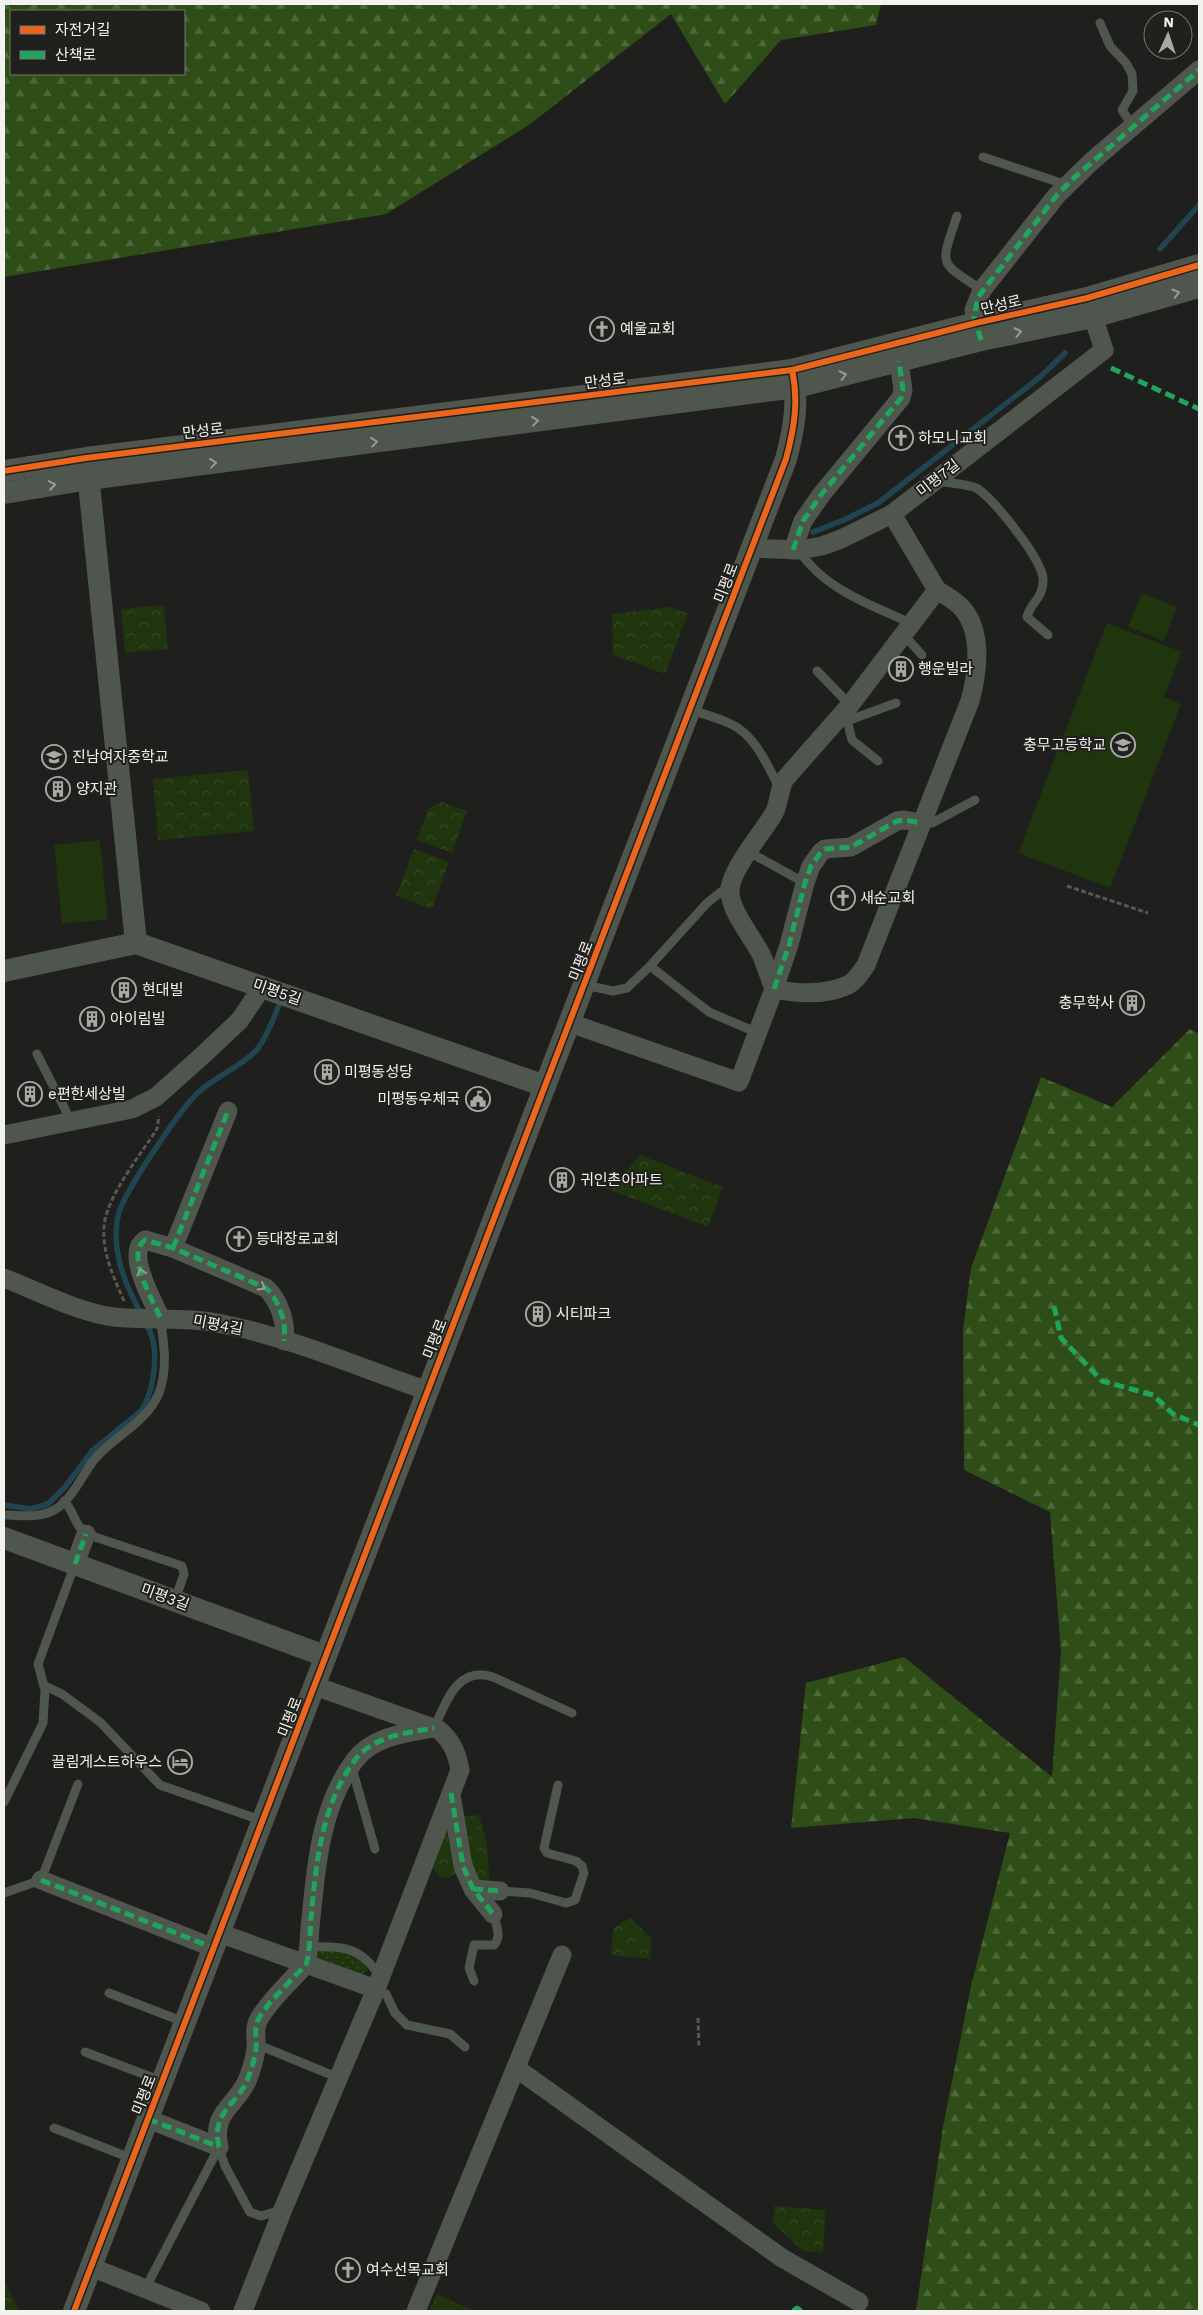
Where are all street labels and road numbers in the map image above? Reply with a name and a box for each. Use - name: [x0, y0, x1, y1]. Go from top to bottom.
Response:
- street label: 만성로: [979, 292, 1023, 318]
- street label: 만성로: [583, 370, 627, 392]
- street label: 만성로: [181, 420, 225, 442]
- street label: 미평7길: [913, 456, 963, 500]
- street label: 미평로: [710, 560, 742, 606]
- street label: 미평로: [565, 938, 597, 984]
- street label: 미평5길: [250, 975, 304, 1009]
- street label: 미평4길: [191, 1311, 245, 1339]
- street label: 미평로: [419, 1316, 451, 1362]
- street label: 미평3길: [138, 1580, 192, 1614]
- street label: 미평로: [274, 1694, 306, 1740]
- street label: 미평로: [128, 2072, 160, 2118]

